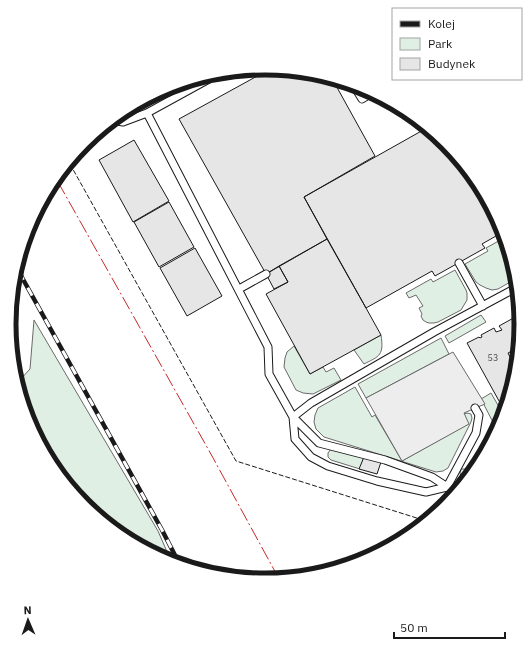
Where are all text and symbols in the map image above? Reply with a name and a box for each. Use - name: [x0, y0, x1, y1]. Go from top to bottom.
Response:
- legend: [392, 8, 522, 80]
- text: Kolej: [428, 16, 455, 31]
- text: Park: [428, 36, 453, 51]
- text: Budynek: [428, 56, 476, 71]
- house number: 53: [488, 352, 498, 363]
- north arrow: [8, 600, 48, 640]
- text: N: [23, 603, 32, 617]
- scale bar: [394, 614, 505, 640]
- text: 50 m: [400, 620, 428, 635]

